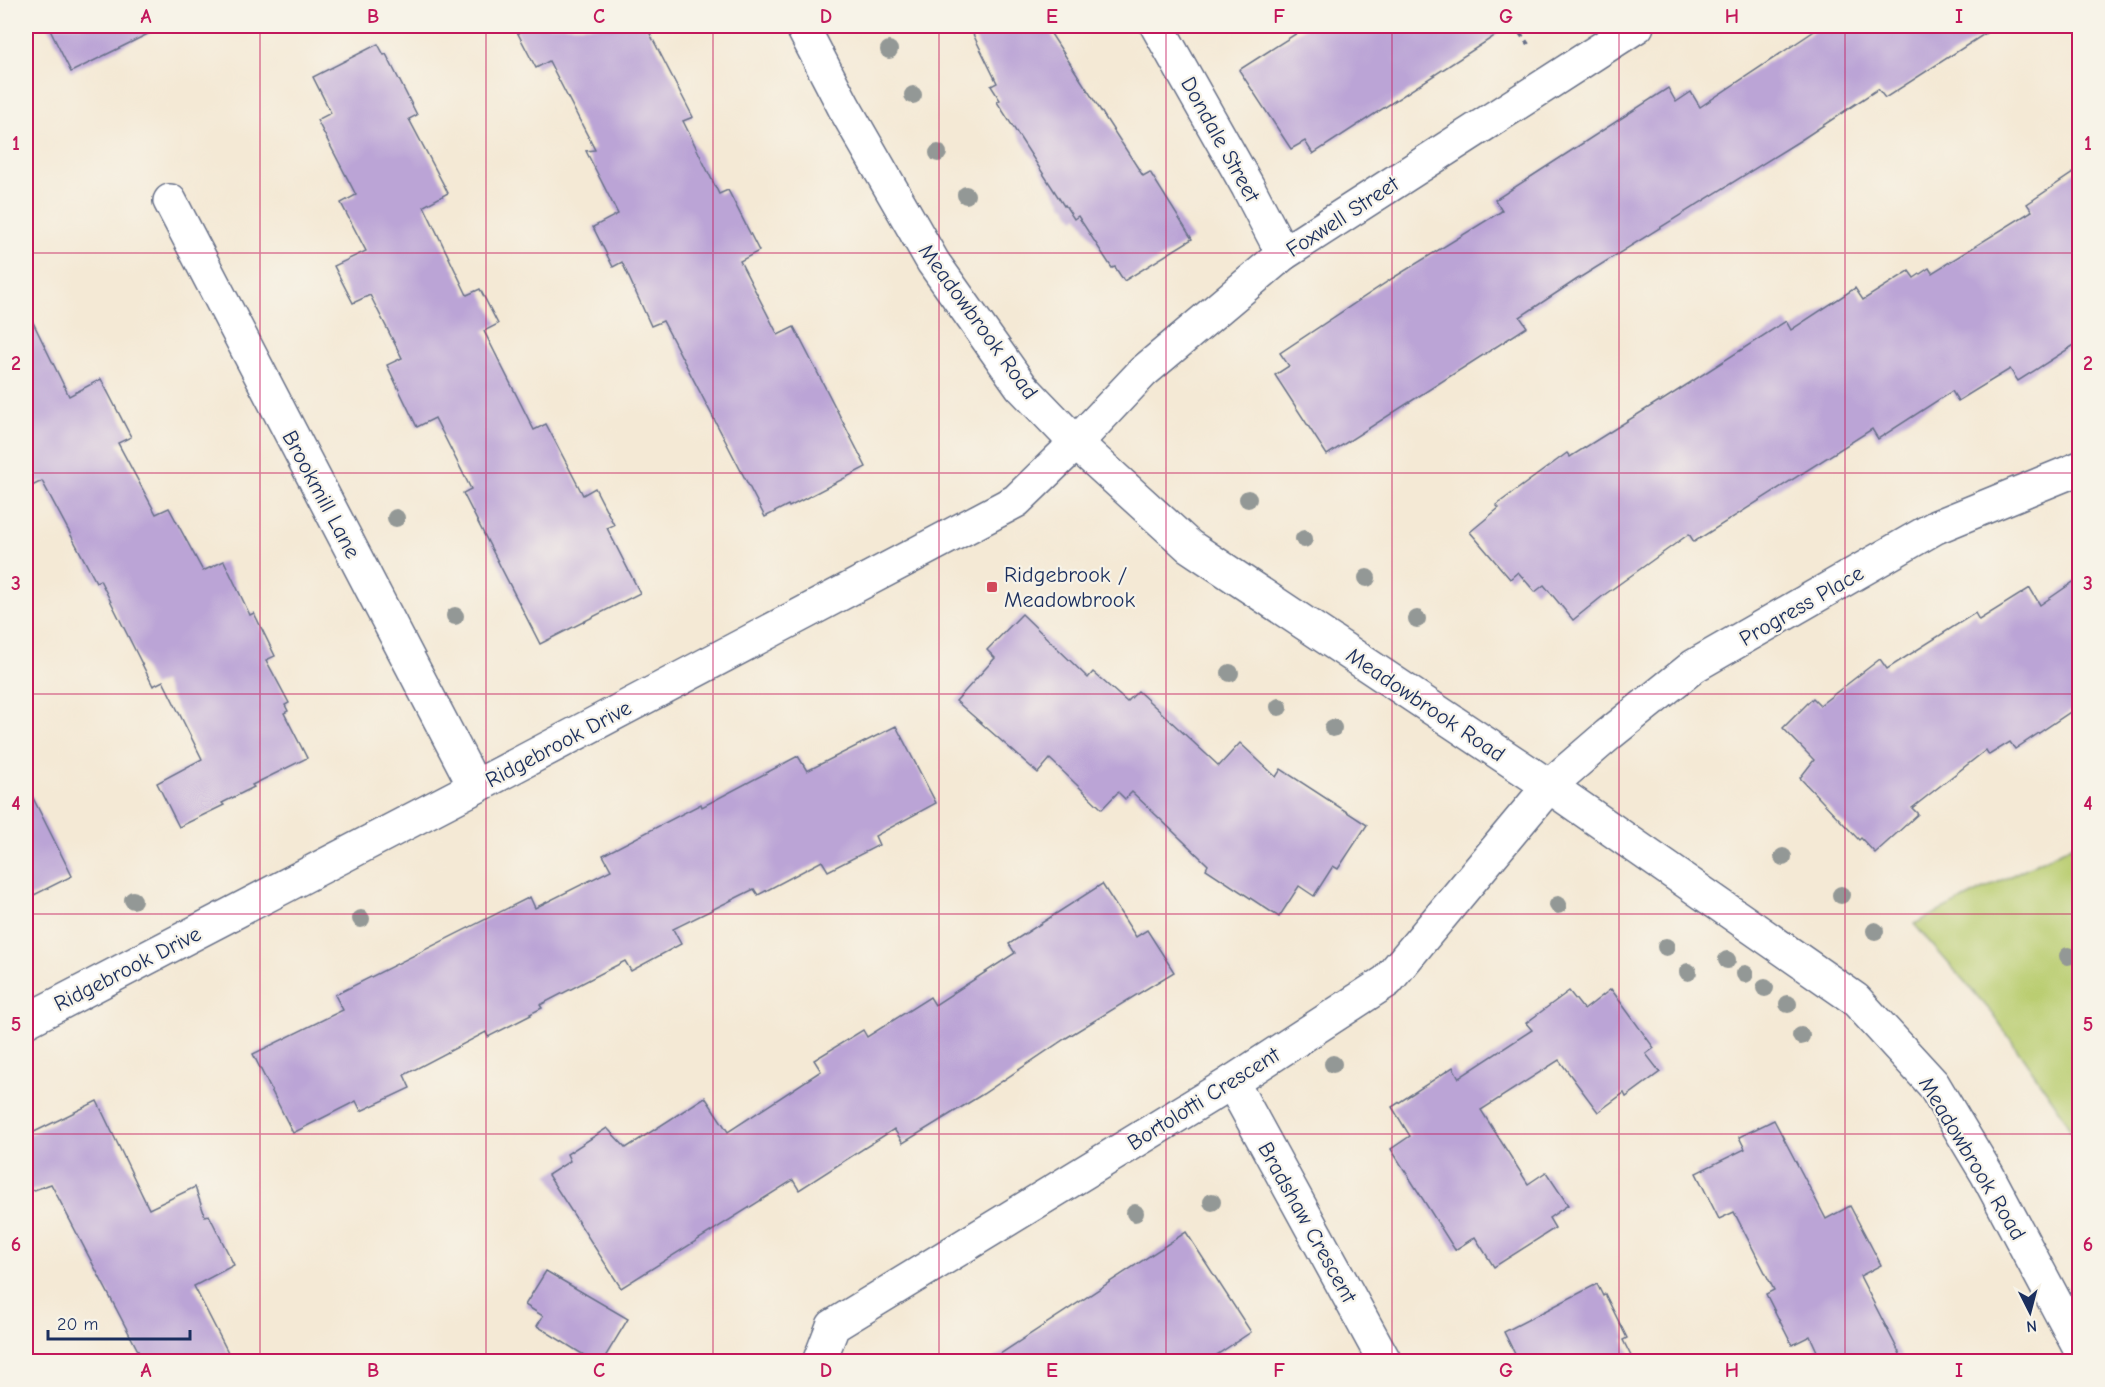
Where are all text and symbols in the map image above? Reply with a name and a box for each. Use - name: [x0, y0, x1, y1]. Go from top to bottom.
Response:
- text: A: [140, 5, 152, 28]
- text: B: [367, 5, 379, 28]
- text: C: [593, 5, 605, 28]
- text: D: [820, 5, 832, 28]
- text: E: [1046, 5, 1058, 28]
- text: F: [1273, 5, 1285, 28]
- text: G: [1499, 5, 1513, 28]
- text: H: [1725, 5, 1739, 28]
- text: I: [1955, 5, 1963, 28]
- street label: Dondale Street: [1175, 72, 1266, 207]
- text: 1: [12, 132, 20, 155]
- text: 1: [2084, 132, 2092, 155]
- street label: Foxwell Street: [1281, 170, 1404, 263]
- street label: Meadowbrook Road: [913, 239, 1043, 404]
- text: 2: [11, 352, 21, 375]
- text: 2: [2083, 352, 2093, 375]
- street label: Brookmill Lane: [276, 426, 366, 563]
- street label: Progress Place: [1735, 560, 1868, 652]
- place label: Ridgebrook / Meadowbrook: [1004, 562, 1135, 613]
- text: 3: [11, 572, 21, 595]
- text: 3: [2083, 572, 2093, 595]
- marker: Ridgebrook / Meadowbrook: [985, 580, 999, 594]
- street label: Meadowbrook Road: [1341, 642, 1510, 768]
- street label: Ridgebrook Drive: [481, 695, 636, 793]
- text: 4: [11, 792, 21, 815]
- text: 4: [2083, 792, 2093, 815]
- street label: Ridgebrook Drive: [50, 921, 205, 1017]
- text: 5: [11, 1013, 21, 1036]
- text: 5: [2083, 1013, 2093, 1036]
- street label: Bortolotti Crescent: [1123, 1041, 1285, 1156]
- street label: Meadowbrook Road: [1913, 1072, 2031, 1245]
- street label: Bradshaw Crescent: [1252, 1138, 1362, 1308]
- text: 6: [11, 1233, 21, 1256]
- text: 6: [2083, 1233, 2093, 1256]
- north arrow: [2000, 1282, 2060, 1342]
- scale bar: [48, 1303, 190, 1341]
- text: 20 m: [57, 1314, 98, 1335]
- text: N: [2025, 1316, 2038, 1335]
- text: A: [140, 1359, 152, 1382]
- text: B: [367, 1359, 379, 1382]
- text: C: [593, 1359, 605, 1382]
- text: D: [820, 1359, 832, 1382]
- text: E: [1046, 1359, 1058, 1382]
- text: F: [1273, 1359, 1285, 1382]
- text: G: [1499, 1359, 1513, 1382]
- text: H: [1725, 1359, 1739, 1382]
- text: I: [1955, 1359, 1963, 1382]

